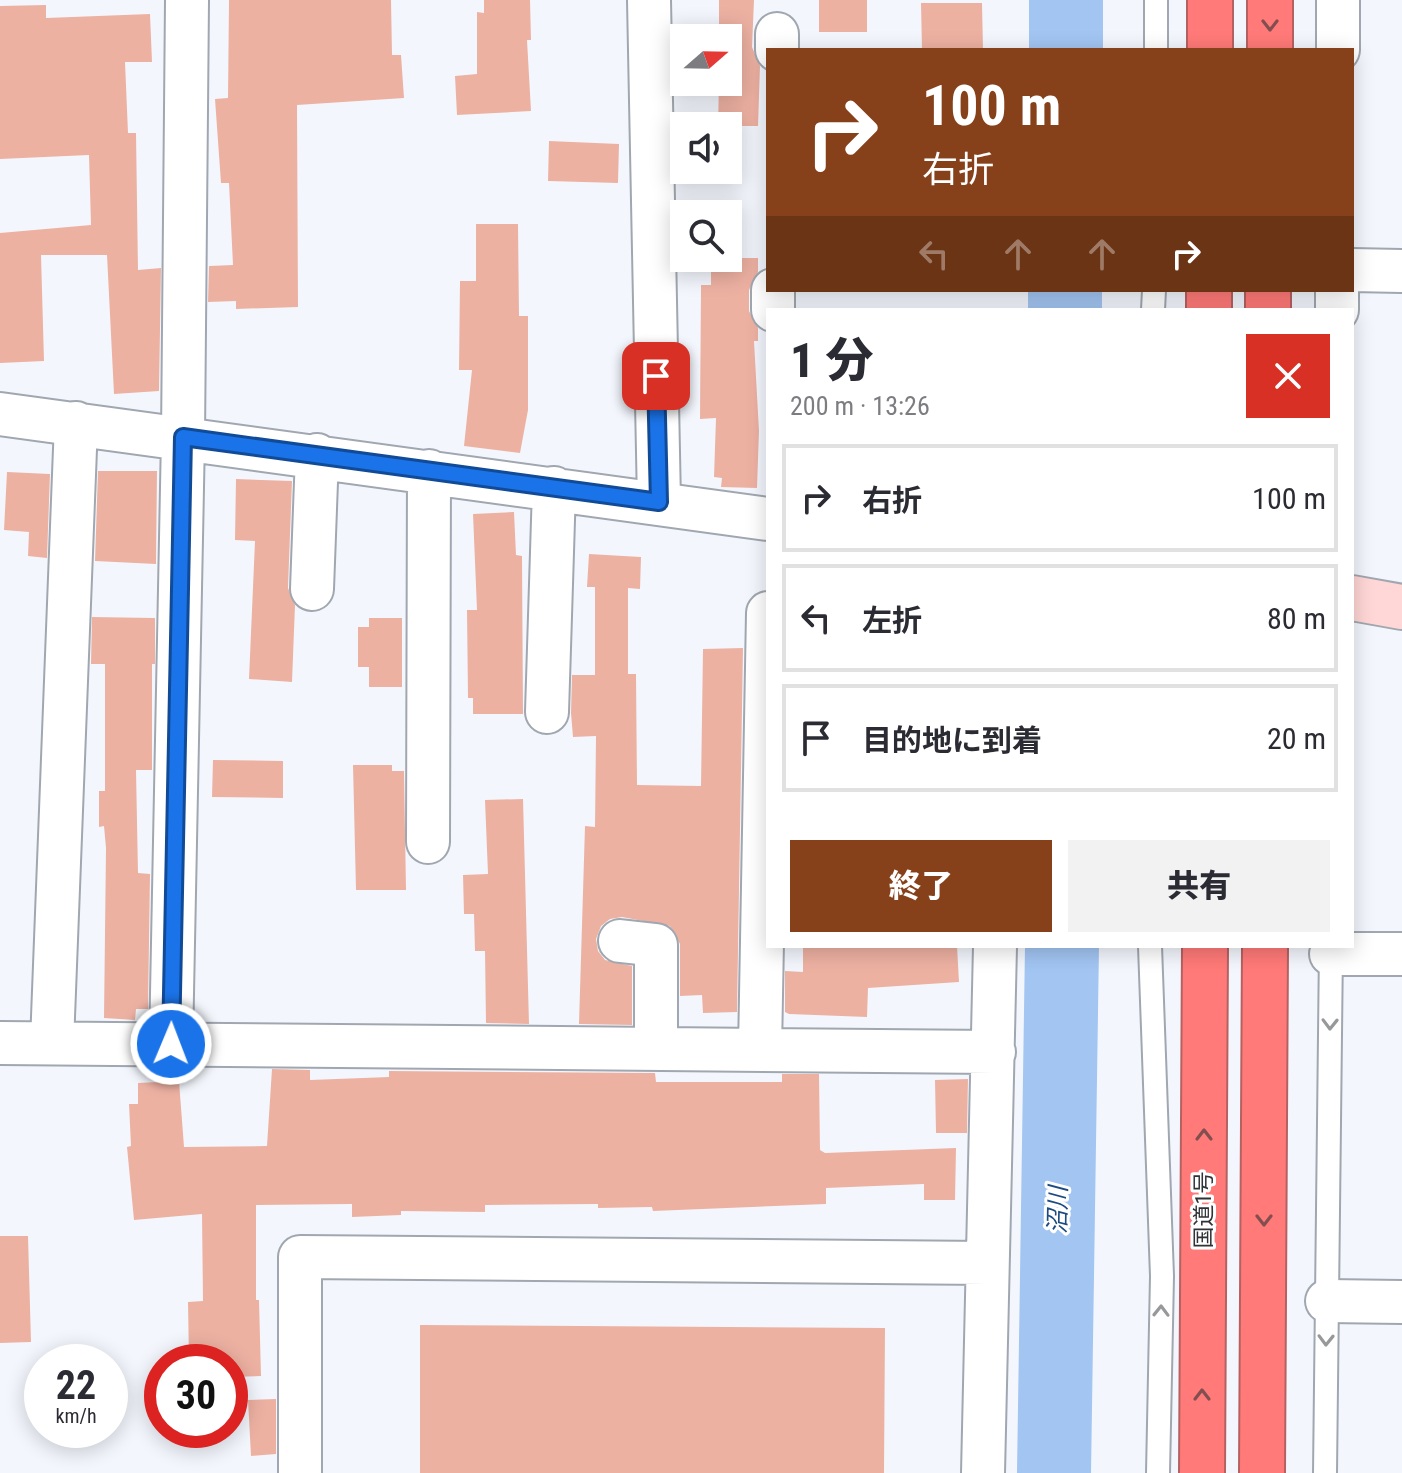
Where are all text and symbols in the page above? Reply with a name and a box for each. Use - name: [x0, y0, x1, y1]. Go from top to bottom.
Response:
- one-way arrow: [1261, 19, 1279, 32]
- north arrow: [670, 24, 742, 96]
- map controls: [670, 24, 742, 272]
- text: 100 m: [922, 73, 1061, 139]
- icon: right: [790, 80, 894, 184]
- button: sound: [670, 112, 742, 184]
- text: 右折: [922, 149, 994, 191]
- button: search: [670, 200, 742, 272]
- icon: left: [912, 232, 956, 276]
- icon: ahead: [996, 232, 1040, 276]
- icon: ahead: [1080, 232, 1124, 276]
- icon: right: [1164, 232, 1208, 276]
- text: 1 分: [790, 332, 873, 389]
- button: close: [1246, 334, 1330, 418]
- pin: [622, 342, 690, 410]
- icon: arrive: [634, 354, 678, 398]
- text: 200 m · 13:26: [790, 391, 930, 421]
- icon: right: [794, 476, 838, 520]
- text: 100 m: [1252, 481, 1326, 516]
- text: 右折: [862, 483, 922, 518]
- icon: left: [794, 596, 838, 640]
- text: 80 m: [1267, 601, 1326, 636]
- text: 左折: [862, 603, 922, 638]
- icon: arrive: [794, 716, 838, 760]
- text: 20 m: [1267, 721, 1326, 756]
- text: 目的地に到着: [862, 723, 1042, 758]
- button: 終了: [790, 840, 1052, 932]
- button: 共有: [1068, 840, 1330, 932]
- position arrow: [129, 1002, 213, 1086]
- one-way arrow: [1321, 1018, 1339, 1031]
- one-way arrow: [1195, 1128, 1213, 1141]
- street label: 国道1号: [1191, 1172, 1216, 1248]
- water label: 沼川: [1044, 1183, 1072, 1234]
- one-way arrow: [1255, 1214, 1273, 1227]
- one-way arrow: [1152, 1304, 1170, 1317]
- one-way arrow: [1317, 1334, 1335, 1347]
- speed limit sign: 30: [144, 1344, 248, 1448]
- text: 22: [56, 1362, 96, 1409]
- one-way arrow: [1193, 1388, 1211, 1401]
- text: km/h: [55, 1404, 97, 1428]

